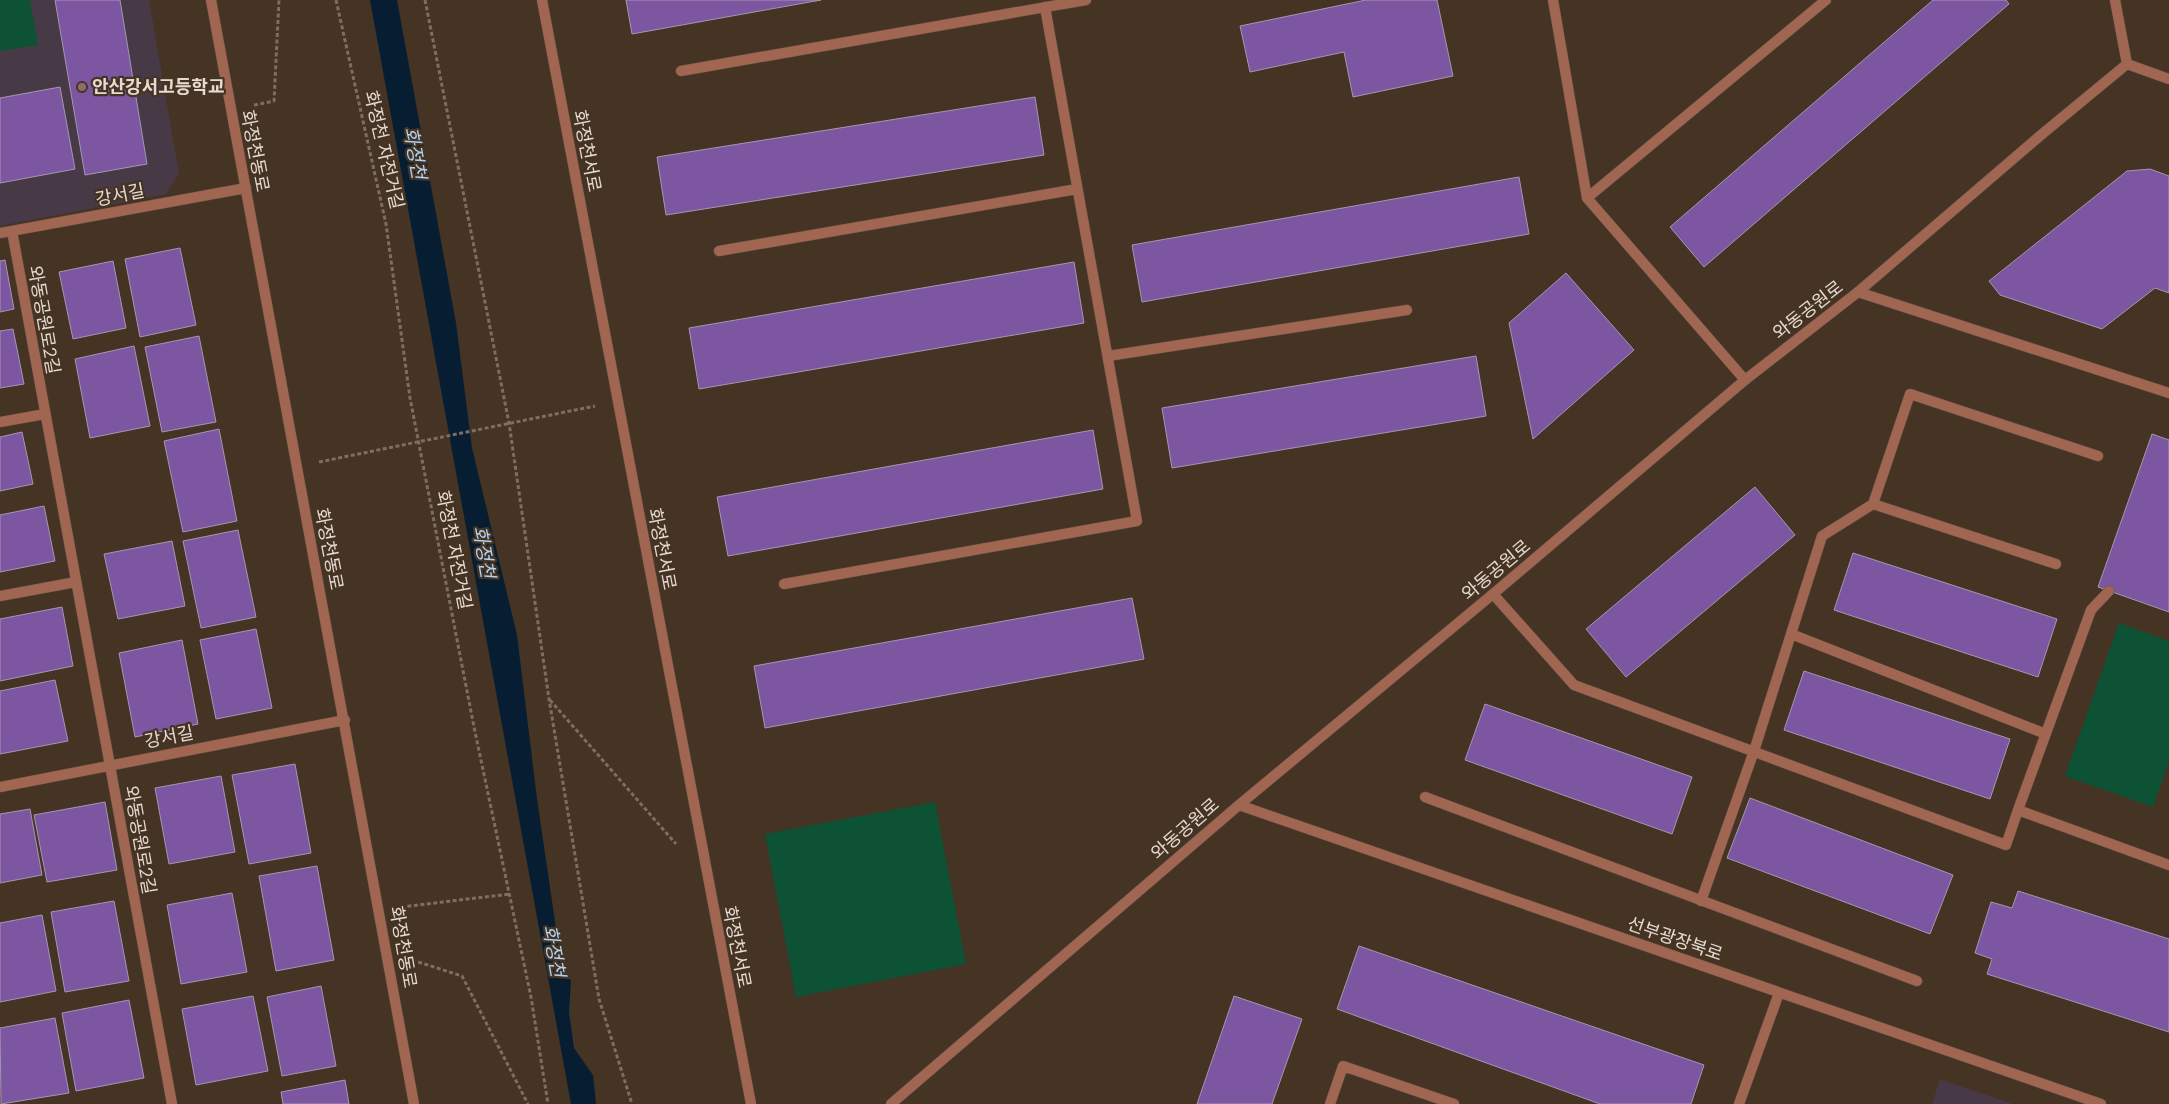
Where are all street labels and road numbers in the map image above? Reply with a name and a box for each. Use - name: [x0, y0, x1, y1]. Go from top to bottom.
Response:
- street label: 화정천 자전거길: [359, 88, 409, 212]
- street label: 화정천동로: [235, 108, 275, 194]
- street label: 화정천서로: [567, 108, 607, 194]
- street label: 강서길: [93, 178, 147, 212]
- street label: 와동공원로2길: [23, 264, 65, 376]
- street label: 와동공원로: [1768, 275, 1848, 345]
- street label: 화정천 자전거길: [431, 488, 477, 612]
- street label: 화정천동로: [309, 506, 349, 592]
- street label: 화정천서로: [642, 506, 682, 592]
- street label: 와동공원로: [1457, 534, 1535, 606]
- street label: 강서길: [142, 720, 196, 754]
- street label: 와동공원로2길: [119, 784, 161, 896]
- street label: 와동공원로: [1146, 793, 1224, 865]
- street label: 화정천동로: [384, 904, 422, 990]
- street label: 화정천서로: [717, 904, 757, 990]
- street label: 선부광장북로: [1624, 911, 1726, 967]

